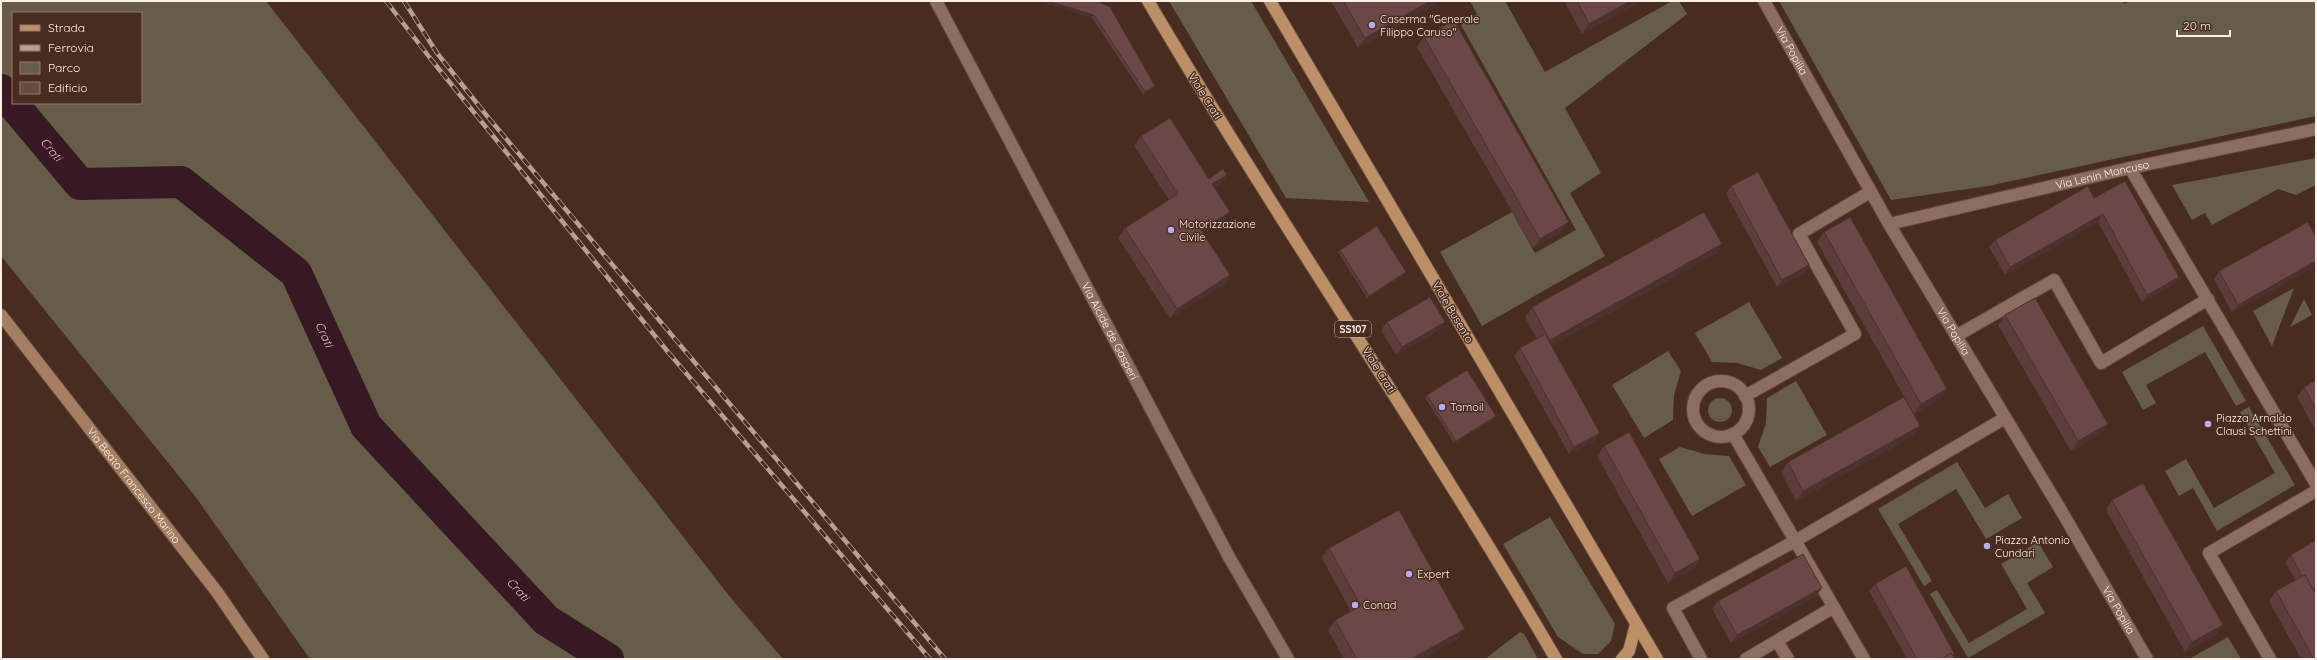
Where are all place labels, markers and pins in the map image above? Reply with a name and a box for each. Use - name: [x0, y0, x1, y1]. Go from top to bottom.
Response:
- place label: Caserma "Generale Filippo Caruso": [1380, 12, 1479, 39]
- marker: Caserma "Generale Filippo Caruso": [1367, 20, 1377, 30]
- place label: Motorizzazione Civile: [1179, 217, 1256, 244]
- marker: Motorizzazione Civile: [1166, 225, 1176, 235]
- place label: Tamoil: [1450, 400, 1484, 414]
- marker: Tamoil: [1437, 402, 1447, 412]
- place label: Piazza Arnaldo Clausi Schettini: [2216, 411, 2292, 438]
- marker: Piazza Arnaldo Clausi Schettini: [2203, 419, 2213, 429]
- place label: Piazza Antonio Cundari: [1995, 533, 2070, 560]
- marker: Piazza Antonio Cundari: [1982, 541, 1992, 551]
- place label: Expert: [1417, 567, 1450, 581]
- marker: Expert: [1404, 569, 1414, 579]
- place label: Conad: [1363, 598, 1397, 612]
- marker: Conad: [1350, 600, 1360, 610]

